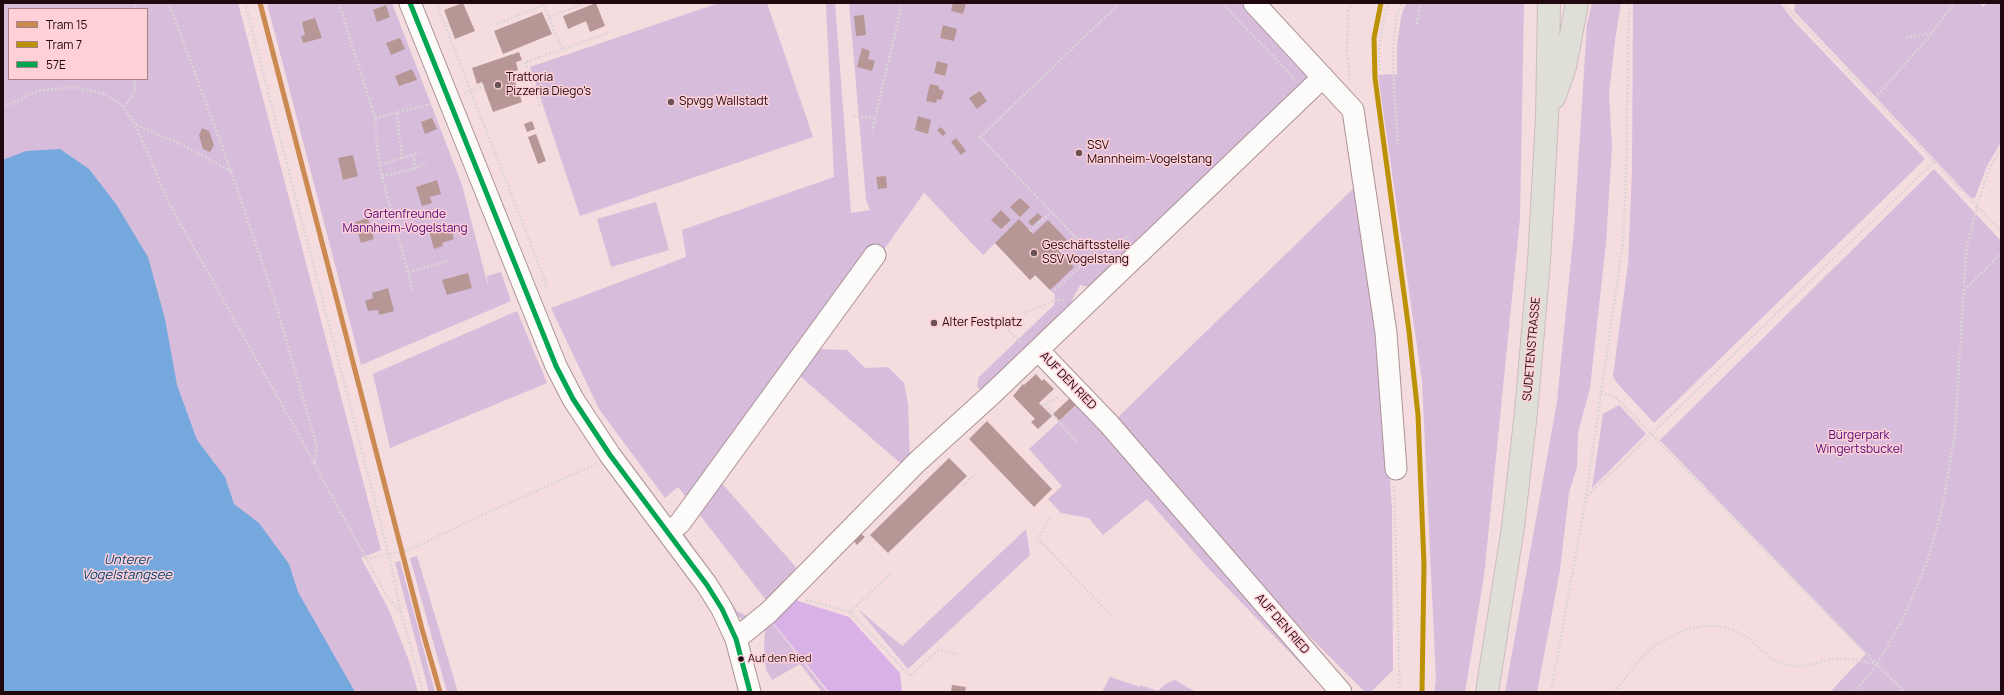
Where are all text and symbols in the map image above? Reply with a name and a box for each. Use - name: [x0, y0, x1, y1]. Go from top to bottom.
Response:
- legend: [8, 8, 148, 80]
- text: Tram 15: [46, 16, 88, 33]
- text: Tram 7: [46, 36, 82, 53]
- text: 57E: [46, 56, 66, 73]
- place label: Trattoria Pizzeria Diego's: [506, 71, 591, 99]
- marker: Trattoria Pizzeria Diego's: [493, 80, 503, 90]
- place label: Spvgg Wallstadt: [679, 95, 768, 109]
- marker: Spvgg Wallstadt: [666, 97, 676, 107]
- place label: SSV Mannheim-Vogelstang: [1087, 139, 1212, 167]
- marker: SSV Mannheim-Vogelstang: [1074, 148, 1084, 158]
- park label: Gartenfreunde Mannheim-Vogelstang: [342, 208, 468, 236]
- place label: Geschäftsstelle SSV Vogelstang: [1042, 239, 1130, 267]
- marker: Geschäftsstelle SSV Vogelstang: [1029, 248, 1039, 258]
- street label: SUDETENSTRASSE: [1520, 296, 1544, 402]
- place label: Alter Festplatz: [942, 316, 1022, 330]
- marker: Alter Festplatz: [929, 318, 939, 328]
- street label: AUF DEN RIED: [1037, 349, 1099, 413]
- park label: Bürgerpark Wingertsbuckel: [1816, 429, 1902, 457]
- water label: Unterer Vogelstangsee: [82, 552, 172, 583]
- street label: AUF DEN RIED: [1252, 591, 1312, 657]
- place label: Auf den Ried: [748, 652, 812, 666]
- marker: Auf den Ried: [736, 654, 746, 664]

